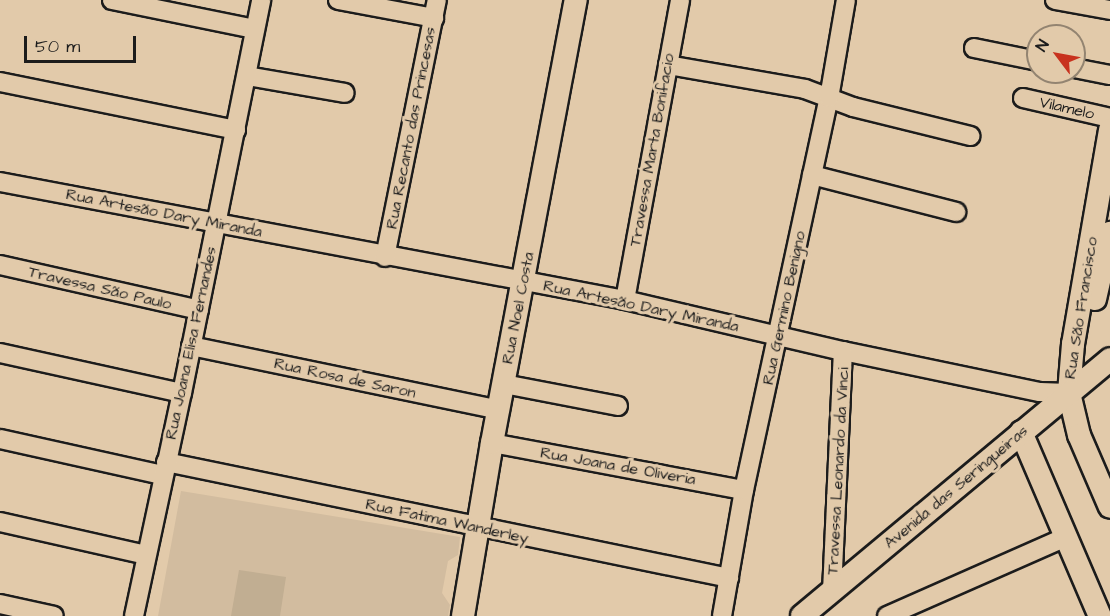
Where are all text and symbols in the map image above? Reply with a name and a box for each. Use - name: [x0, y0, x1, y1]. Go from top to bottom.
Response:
- scale bar: [27, 24, 140, 62]
- north arrow: [1026, 24, 1086, 84]
- street label: Rua Recanto das Princesas: [382, 25, 440, 231]
- text: 50 m: [35, 34, 80, 59]
- text: N: [1030, 35, 1054, 56]
- street label: Travessa Marta Bonifacio: [626, 52, 678, 248]
- street label: Vilamelo: [1038, 92, 1096, 124]
- street label: Rua Artesão Dary Miranda: [64, 185, 264, 241]
- street label: Rua Germino Benigno: [758, 229, 810, 387]
- street label: Rua São Francisco: [1060, 236, 1102, 380]
- street label: Rua Joana Elisa Fernandes: [161, 245, 221, 441]
- street label: Rua Noel Costa: [498, 250, 538, 366]
- street label: Travessa São Paulo: [27, 262, 173, 314]
- street label: Rua Artesão Dary Miranda: [542, 276, 740, 336]
- street label: Rua Rosa de Saron: [272, 354, 418, 402]
- street label: Travessa Leonardo da Vinci: [823, 367, 853, 575]
- street label: Avenida das Seringueiras: [880, 421, 1032, 553]
- street label: Rua Joana de Oliveria: [539, 443, 697, 489]
- street label: Rua Fatima Wanderley: [364, 494, 530, 548]

